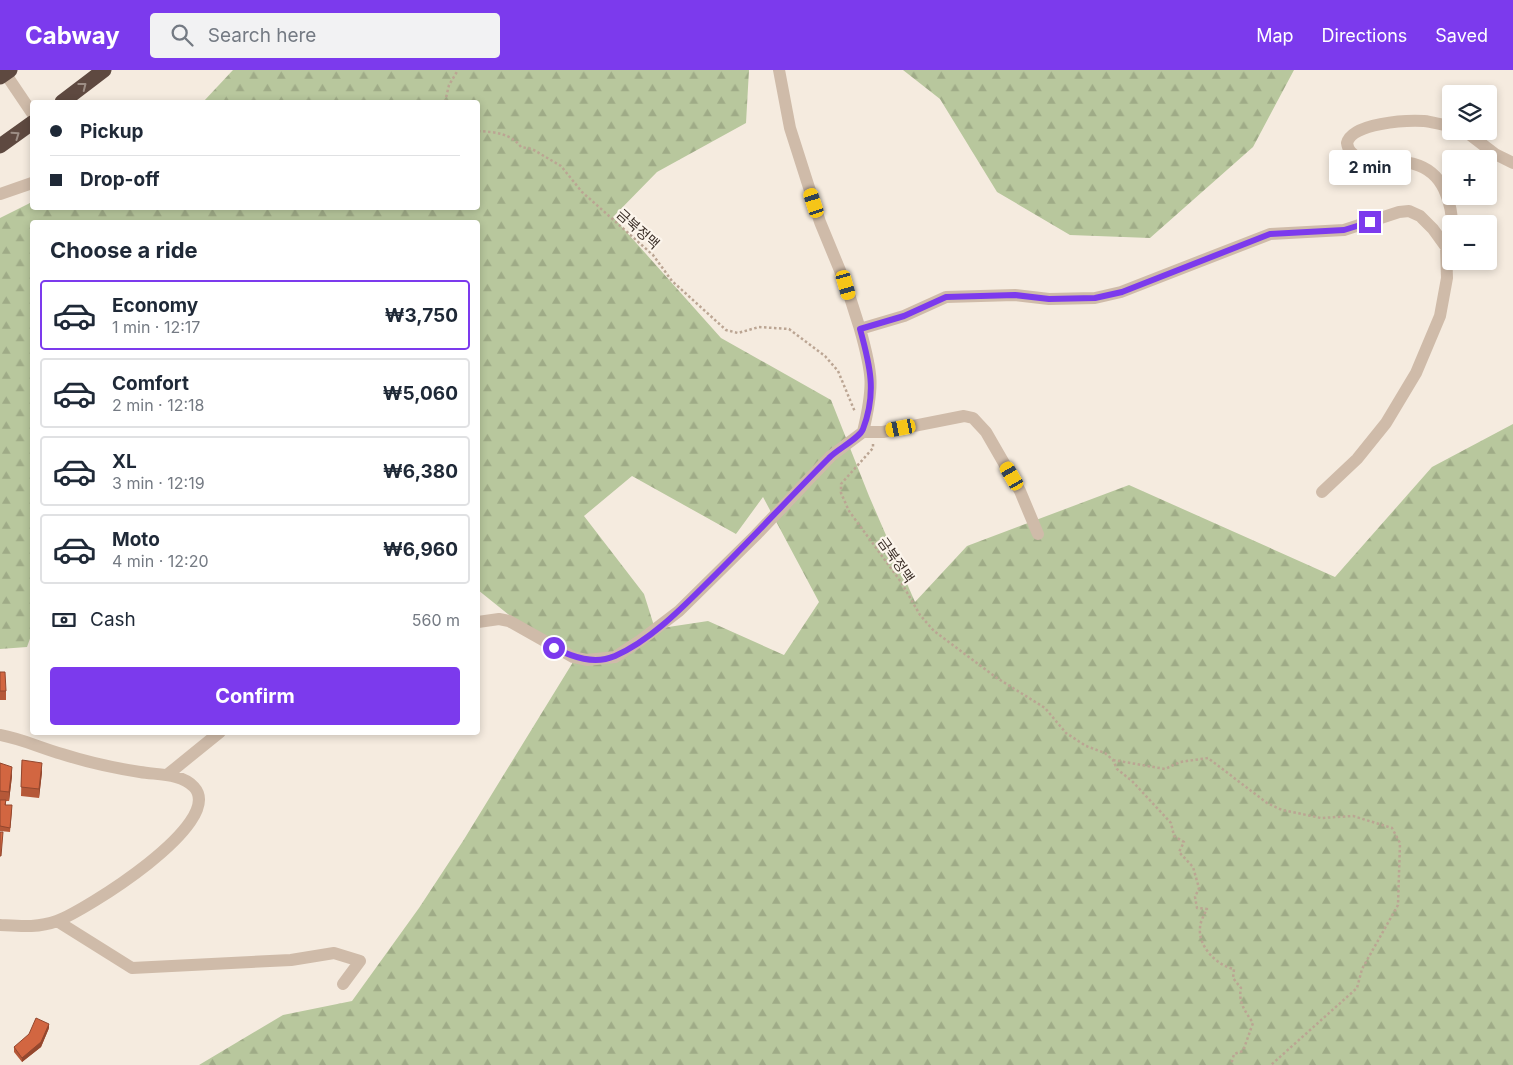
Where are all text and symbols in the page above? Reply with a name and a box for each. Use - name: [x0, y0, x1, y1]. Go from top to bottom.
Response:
- search box: [150, 13, 500, 58]
- text: Cabway: [25, 21, 120, 50]
- icon: search: [168, 21, 196, 49]
- text: Search here: [208, 24, 316, 47]
- text: Map: [1256, 25, 1294, 46]
- text: Directions: [1322, 25, 1407, 46]
- text: Saved: [1435, 25, 1488, 46]
- one-way arrow: [77, 84, 86, 92]
- map controls: [1442, 85, 1497, 270]
- button: layers: [1442, 85, 1497, 140]
- text: Pickup: [80, 120, 143, 143]
- one-way arrow: [10, 132, 20, 141]
- callout: 2 min: [1329, 150, 1411, 184]
- button: +: [1442, 150, 1497, 205]
- text: 2 min: [1349, 157, 1391, 177]
- text: Drop-off: [80, 168, 160, 191]
- car: [802, 186, 825, 220]
- street label: 금북정맥: [613, 205, 663, 252]
- route end: [1359, 211, 1381, 233]
- button: −: [1442, 215, 1497, 270]
- text: Choose a ride: [50, 237, 198, 263]
- car: [834, 269, 857, 301]
- icon: car: [52, 293, 97, 338]
- text: Economy: [112, 294, 198, 317]
- text: ₩3,750: [385, 304, 458, 327]
- text: 1 min · 12:17: [112, 317, 200, 337]
- icon: car: [52, 371, 97, 416]
- text: Comfort: [112, 372, 189, 395]
- text: ₩5,060: [383, 382, 458, 405]
- text: 2 min · 12:18: [112, 395, 205, 415]
- car: [884, 418, 917, 438]
- icon: car: [52, 449, 97, 494]
- text: XL: [112, 450, 137, 473]
- car: [998, 459, 1025, 493]
- text: ₩6,380: [383, 460, 458, 483]
- text: 3 min · 12:19: [112, 473, 205, 493]
- icon: car: [52, 527, 97, 572]
- text: Moto: [112, 528, 160, 551]
- street label: 금북정맥: [875, 534, 918, 586]
- text: ₩6,960: [383, 538, 458, 561]
- text: 4 min · 12:20: [112, 551, 209, 571]
- icon: cash: [50, 606, 78, 634]
- text: Cash: [90, 608, 136, 631]
- text: 560 m: [412, 610, 460, 630]
- route start: [543, 637, 565, 659]
- button: Confirm: [50, 667, 460, 725]

